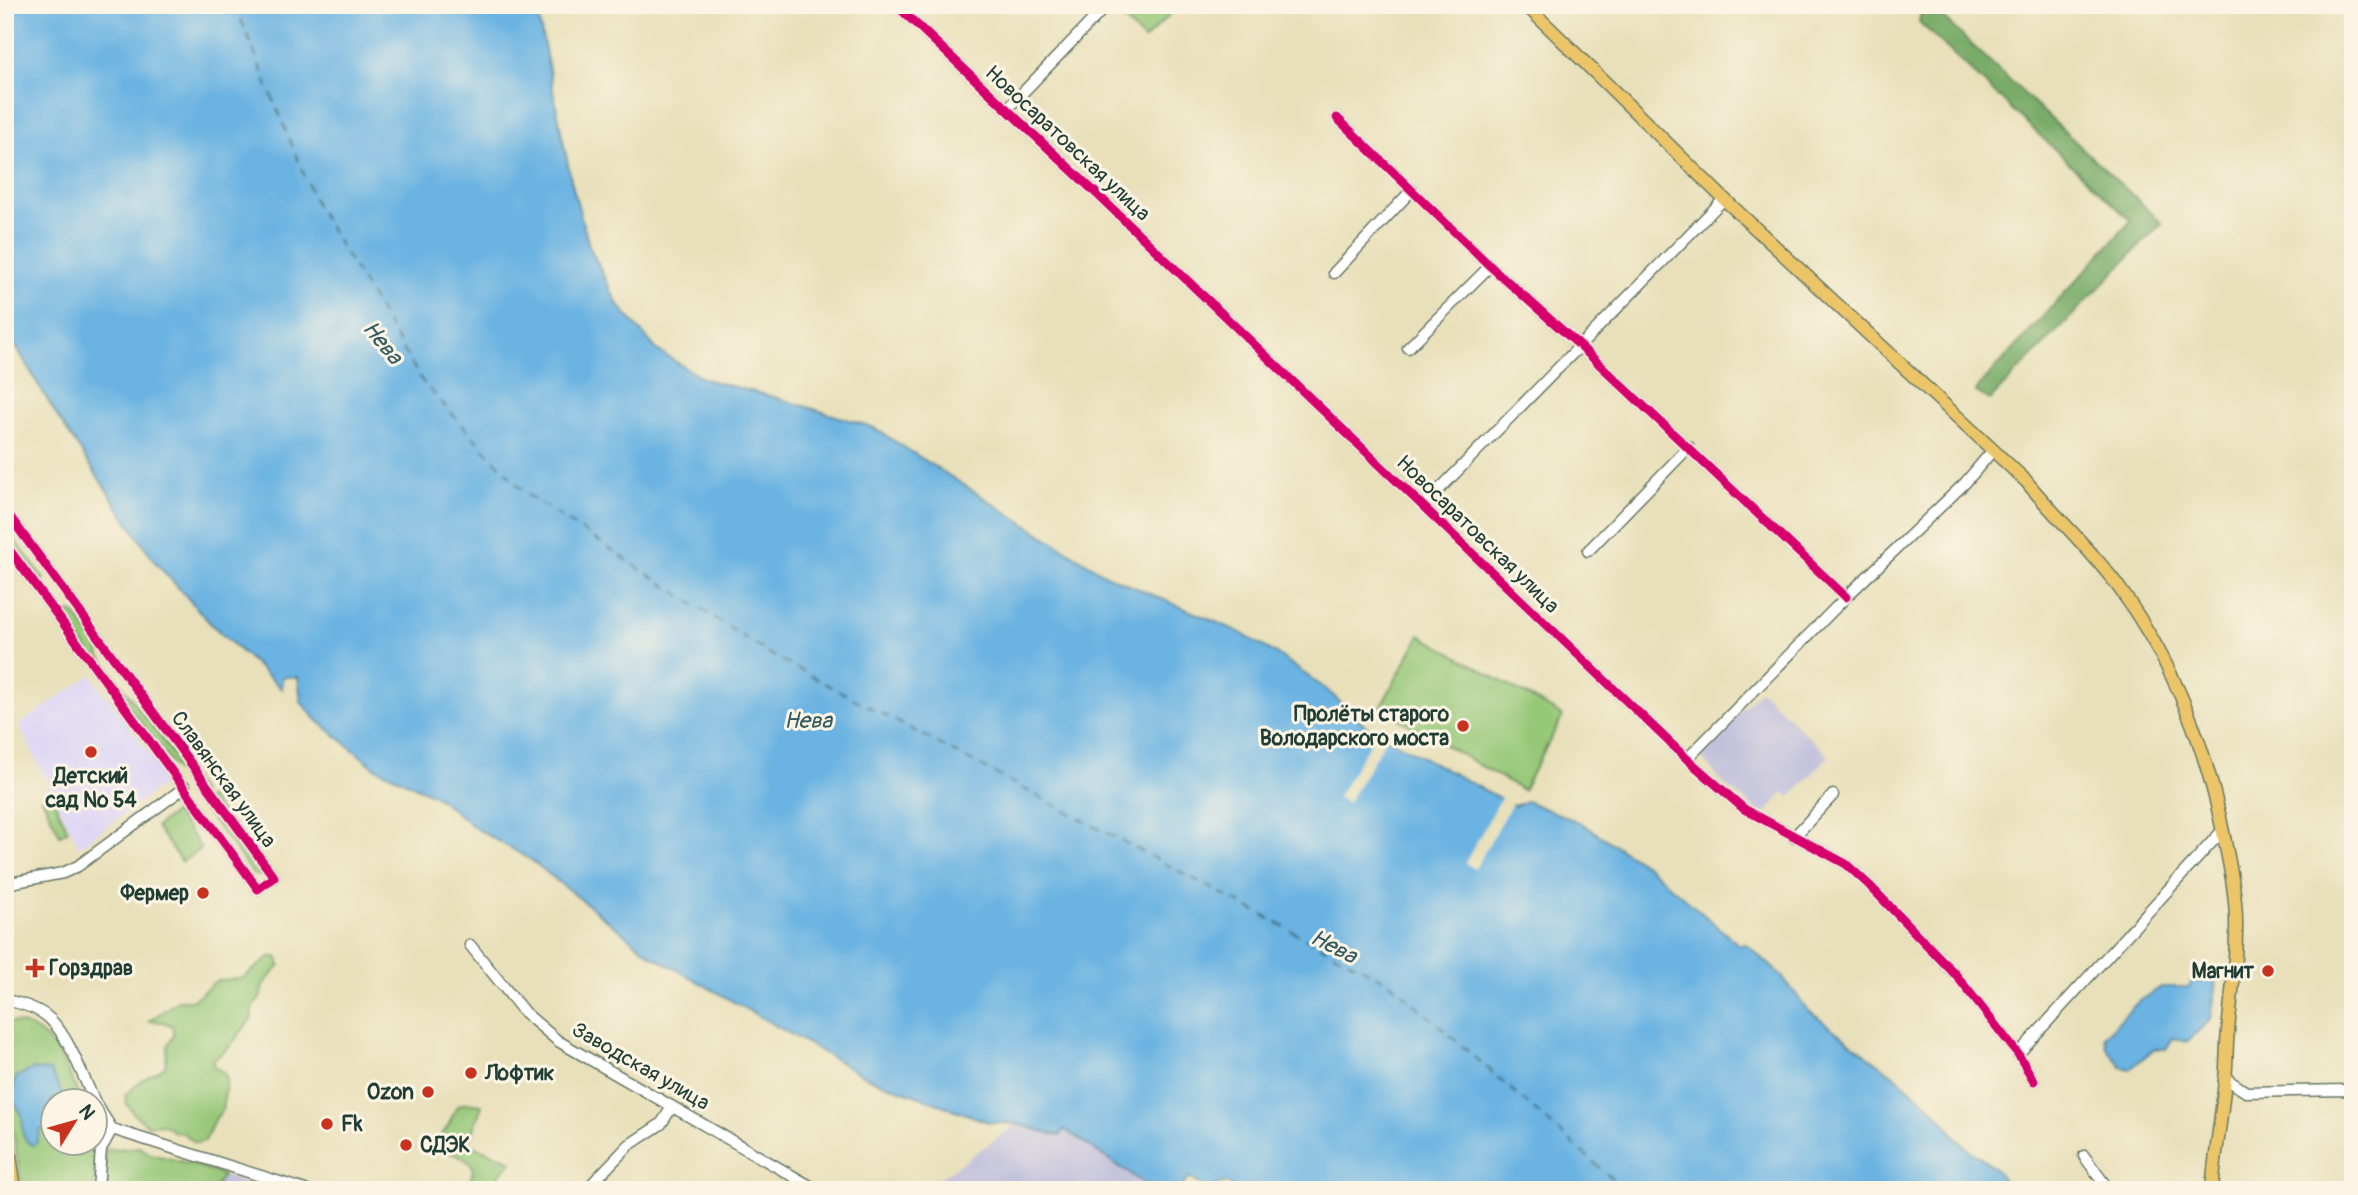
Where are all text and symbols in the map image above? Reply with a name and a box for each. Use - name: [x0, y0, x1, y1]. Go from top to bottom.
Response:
- street label: Новосаратовская улица: [979, 60, 1156, 227]
- water label: Нева: [356, 315, 410, 371]
- street label: Новосаратовская улица: [1390, 449, 1565, 619]
- place label: Пролёты старого Володарского моста: [1260, 701, 1450, 752]
- street label: Славянская улица: [165, 706, 282, 853]
- water label: Нева: [784, 706, 833, 735]
- marker: Пролёты старого Володарского моста: [1455, 718, 1471, 734]
- marker: Детский сад № 54: [83, 744, 99, 760]
- place label: Детский сад № 54: [44, 763, 137, 814]
- place label: Фермер: [120, 880, 189, 907]
- marker: Фермер: [195, 885, 211, 901]
- water label: Нева: [1306, 923, 1363, 971]
- place label: Горздрав: [49, 955, 133, 982]
- place label: Магнит: [2192, 958, 2254, 985]
- marker: Горздрав: [27, 960, 43, 976]
- marker: Магнит: [2260, 963, 2276, 979]
- street label: Заводская улица: [567, 1016, 714, 1117]
- place label: Лофтик: [484, 1060, 555, 1087]
- marker: Лофтик: [463, 1065, 479, 1081]
- place label: Ozon: [367, 1079, 414, 1106]
- marker: Ozon: [420, 1084, 436, 1100]
- north arrow: [38, 1086, 108, 1156]
- text: N: [73, 1100, 100, 1125]
- place label: Fk: [341, 1111, 363, 1138]
- marker: Fk: [319, 1116, 335, 1132]
- place label: СДЭК: [420, 1132, 470, 1159]
- marker: СДЭК: [398, 1137, 414, 1153]

